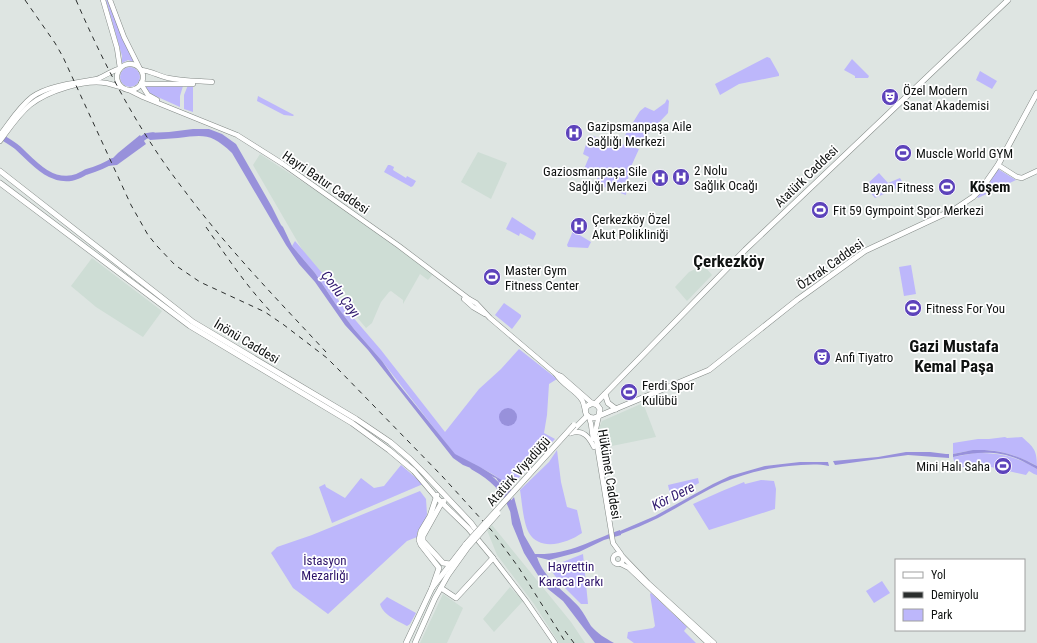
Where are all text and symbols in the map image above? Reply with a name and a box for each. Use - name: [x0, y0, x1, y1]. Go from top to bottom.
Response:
- place label: Özel Modern Sanat Akademisi: [903, 83, 989, 113]
- theatre icon: Özel Modern Sanat Akademisi: [880, 87, 900, 107]
- place label: Gazipsmanpaşa Aile Sağlığı Merkezi: [587, 119, 692, 149]
- hospital icon: Gazipsmanpaşa Aile Sağlığı Merkezi: [564, 123, 584, 143]
- street label: Atatürk Caddesi: [772, 143, 841, 210]
- sports icon: Muscle World GYM: [893, 143, 913, 163]
- place label: Muscle World GYM: [916, 146, 1013, 161]
- street label: Hayri Batur Caddesi: [279, 148, 372, 217]
- place label: 2 Nolu Sağlık Ocağı: [694, 163, 758, 193]
- place label: Gaziosmanpaşa Sile Sağlığı Merkezi: [543, 164, 647, 194]
- hospital icon: 2 Nolu Sağlık Ocağı: [671, 167, 691, 187]
- hospital icon: Gaziosmanpaşa Sile Sağlığı Merkezi: [650, 168, 670, 188]
- sports icon: Bayan Fitness: [937, 177, 957, 197]
- district label: Köşem: [970, 178, 1010, 196]
- place label: Bayan Fitness: [863, 180, 934, 195]
- sports icon: Fit 59 Gympoint Spor Merkezi: [810, 200, 830, 220]
- place label: Fit 59 Gympoint Spor Merkezi: [833, 203, 984, 218]
- place label: Çerkezköy Özel Akut Polikliniği: [592, 212, 670, 242]
- hospital icon: Çerkezköy Özel Akut Polikliniği: [569, 216, 589, 236]
- street label: Öztrak Caddesi: [794, 236, 866, 293]
- district label: Çerkezköy: [693, 251, 765, 271]
- place label: Master Gym Fitness Center: [505, 263, 579, 293]
- water label: Çorlu Çayı: [318, 267, 364, 321]
- sports icon: Master Gym Fitness Center: [482, 267, 502, 287]
- sports icon: Fitness For You: [903, 298, 923, 318]
- place label: Fitness For You: [926, 301, 1005, 316]
- street label: İnönü Caddesi: [212, 316, 282, 367]
- district label: Gazi Mustafa Kemal Paşa: [909, 336, 999, 376]
- theatre icon: Anfi Tiyatro: [812, 347, 832, 367]
- place label: Anfi Tiyatro: [835, 350, 893, 365]
- place label: Ferdi Spor Kulübü: [642, 378, 694, 408]
- sports icon: Ferdi Spor Kulübü: [619, 382, 639, 402]
- street label: Hükümet Caddesi: [595, 428, 624, 520]
- street label: Atatürk Viyadüğü: [483, 434, 553, 509]
- sports icon: Mini Halı Saha: [993, 456, 1013, 476]
- place label: Mini Halı Saha: [916, 459, 990, 474]
- water label: Kör Dere: [649, 478, 697, 514]
- park label: İstasyon Mezarlığı: [301, 553, 349, 583]
- park label: Hayrettin Karaca Parkı: [539, 559, 603, 589]
- legend: [895, 559, 1025, 631]
- text: Yol: [931, 568, 946, 582]
- text: Demiryolu: [931, 588, 979, 602]
- text: Park: [931, 608, 953, 622]

